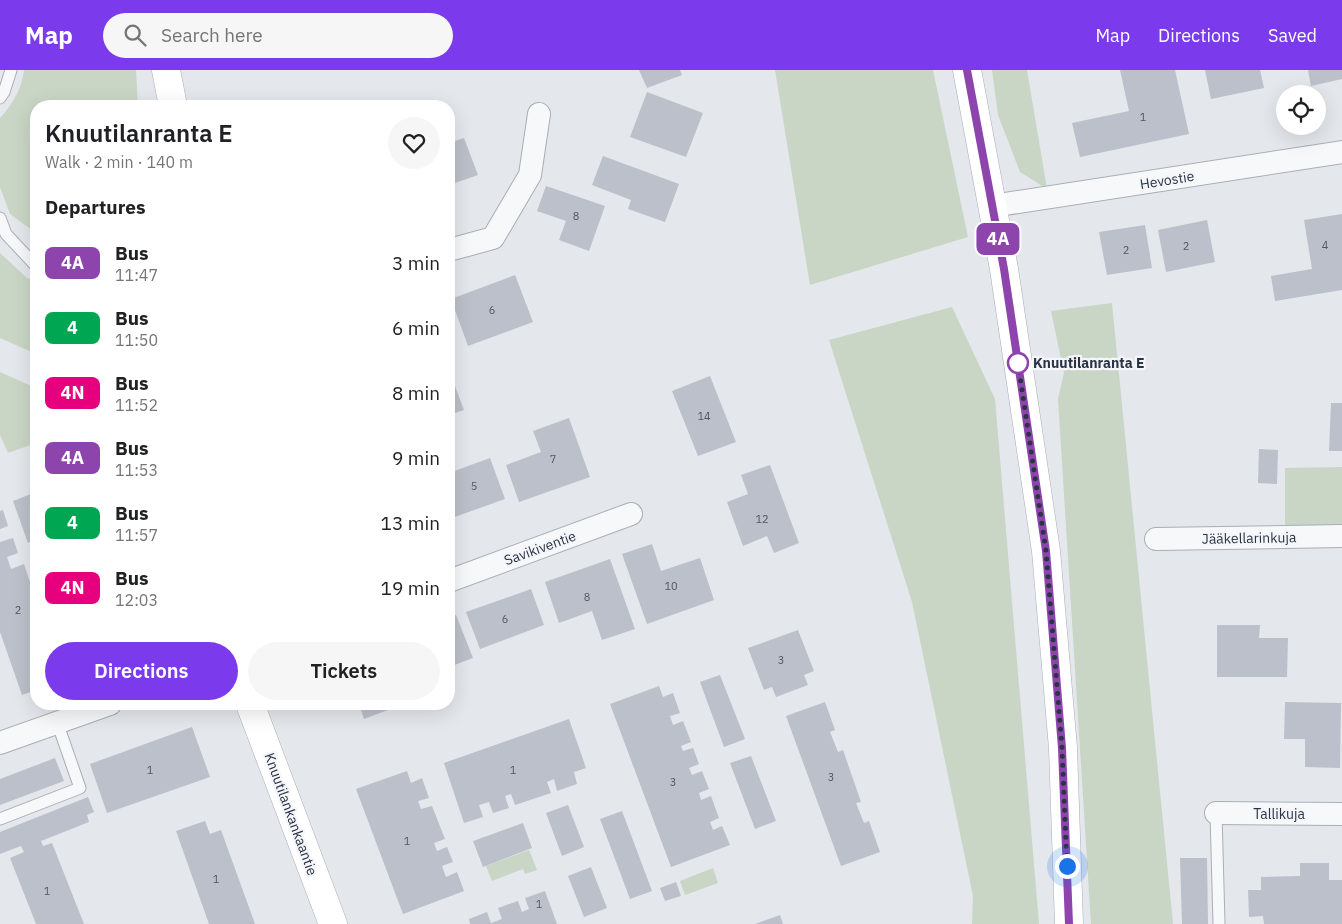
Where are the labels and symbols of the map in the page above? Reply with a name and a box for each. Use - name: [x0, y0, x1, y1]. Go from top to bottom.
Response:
- house number: 1: [1140, 110, 1147, 124]
- street label: Hevostie: [1138, 167, 1196, 193]
- house number: 8: [573, 209, 579, 223]
- line badge: 4A: [976, 223, 1020, 255]
- house number: 4: [1322, 238, 1329, 252]
- house number: 2: [1183, 239, 1189, 253]
- house number: 2: [1123, 243, 1129, 257]
- house number: 6: [489, 303, 495, 317]
- marker: Knuutilanranta E: [1007, 352, 1029, 374]
- place label: Knuutilanranta E: [1033, 354, 1144, 372]
- house number: 14: [697, 409, 711, 423]
- house number: 7: [550, 452, 556, 466]
- house number: 5: [471, 479, 477, 493]
- house number: 12: [755, 512, 769, 526]
- street label: Savikiventie: [502, 527, 579, 569]
- street label: Jääkellarinkuja: [1201, 528, 1297, 548]
- house number: 10: [664, 579, 678, 593]
- house number: 8: [584, 590, 590, 604]
- house number: 2: [15, 603, 21, 617]
- house number: 6: [502, 612, 508, 626]
- house number: 3: [778, 653, 784, 667]
- street label: Knuutilankankaantie: [260, 750, 322, 878]
- house number: 1: [147, 763, 154, 777]
- house number: 1: [510, 763, 517, 777]
- house number: 3: [828, 770, 834, 784]
- house number: 3: [670, 775, 676, 789]
- street label: Tallikuja: [1253, 805, 1305, 823]
- house number: 1: [404, 834, 411, 848]
- your location: [1055, 854, 1080, 879]
- house number: 1: [213, 872, 220, 886]
- house number: 1: [44, 884, 51, 898]
- house number: 1: [536, 897, 543, 911]

